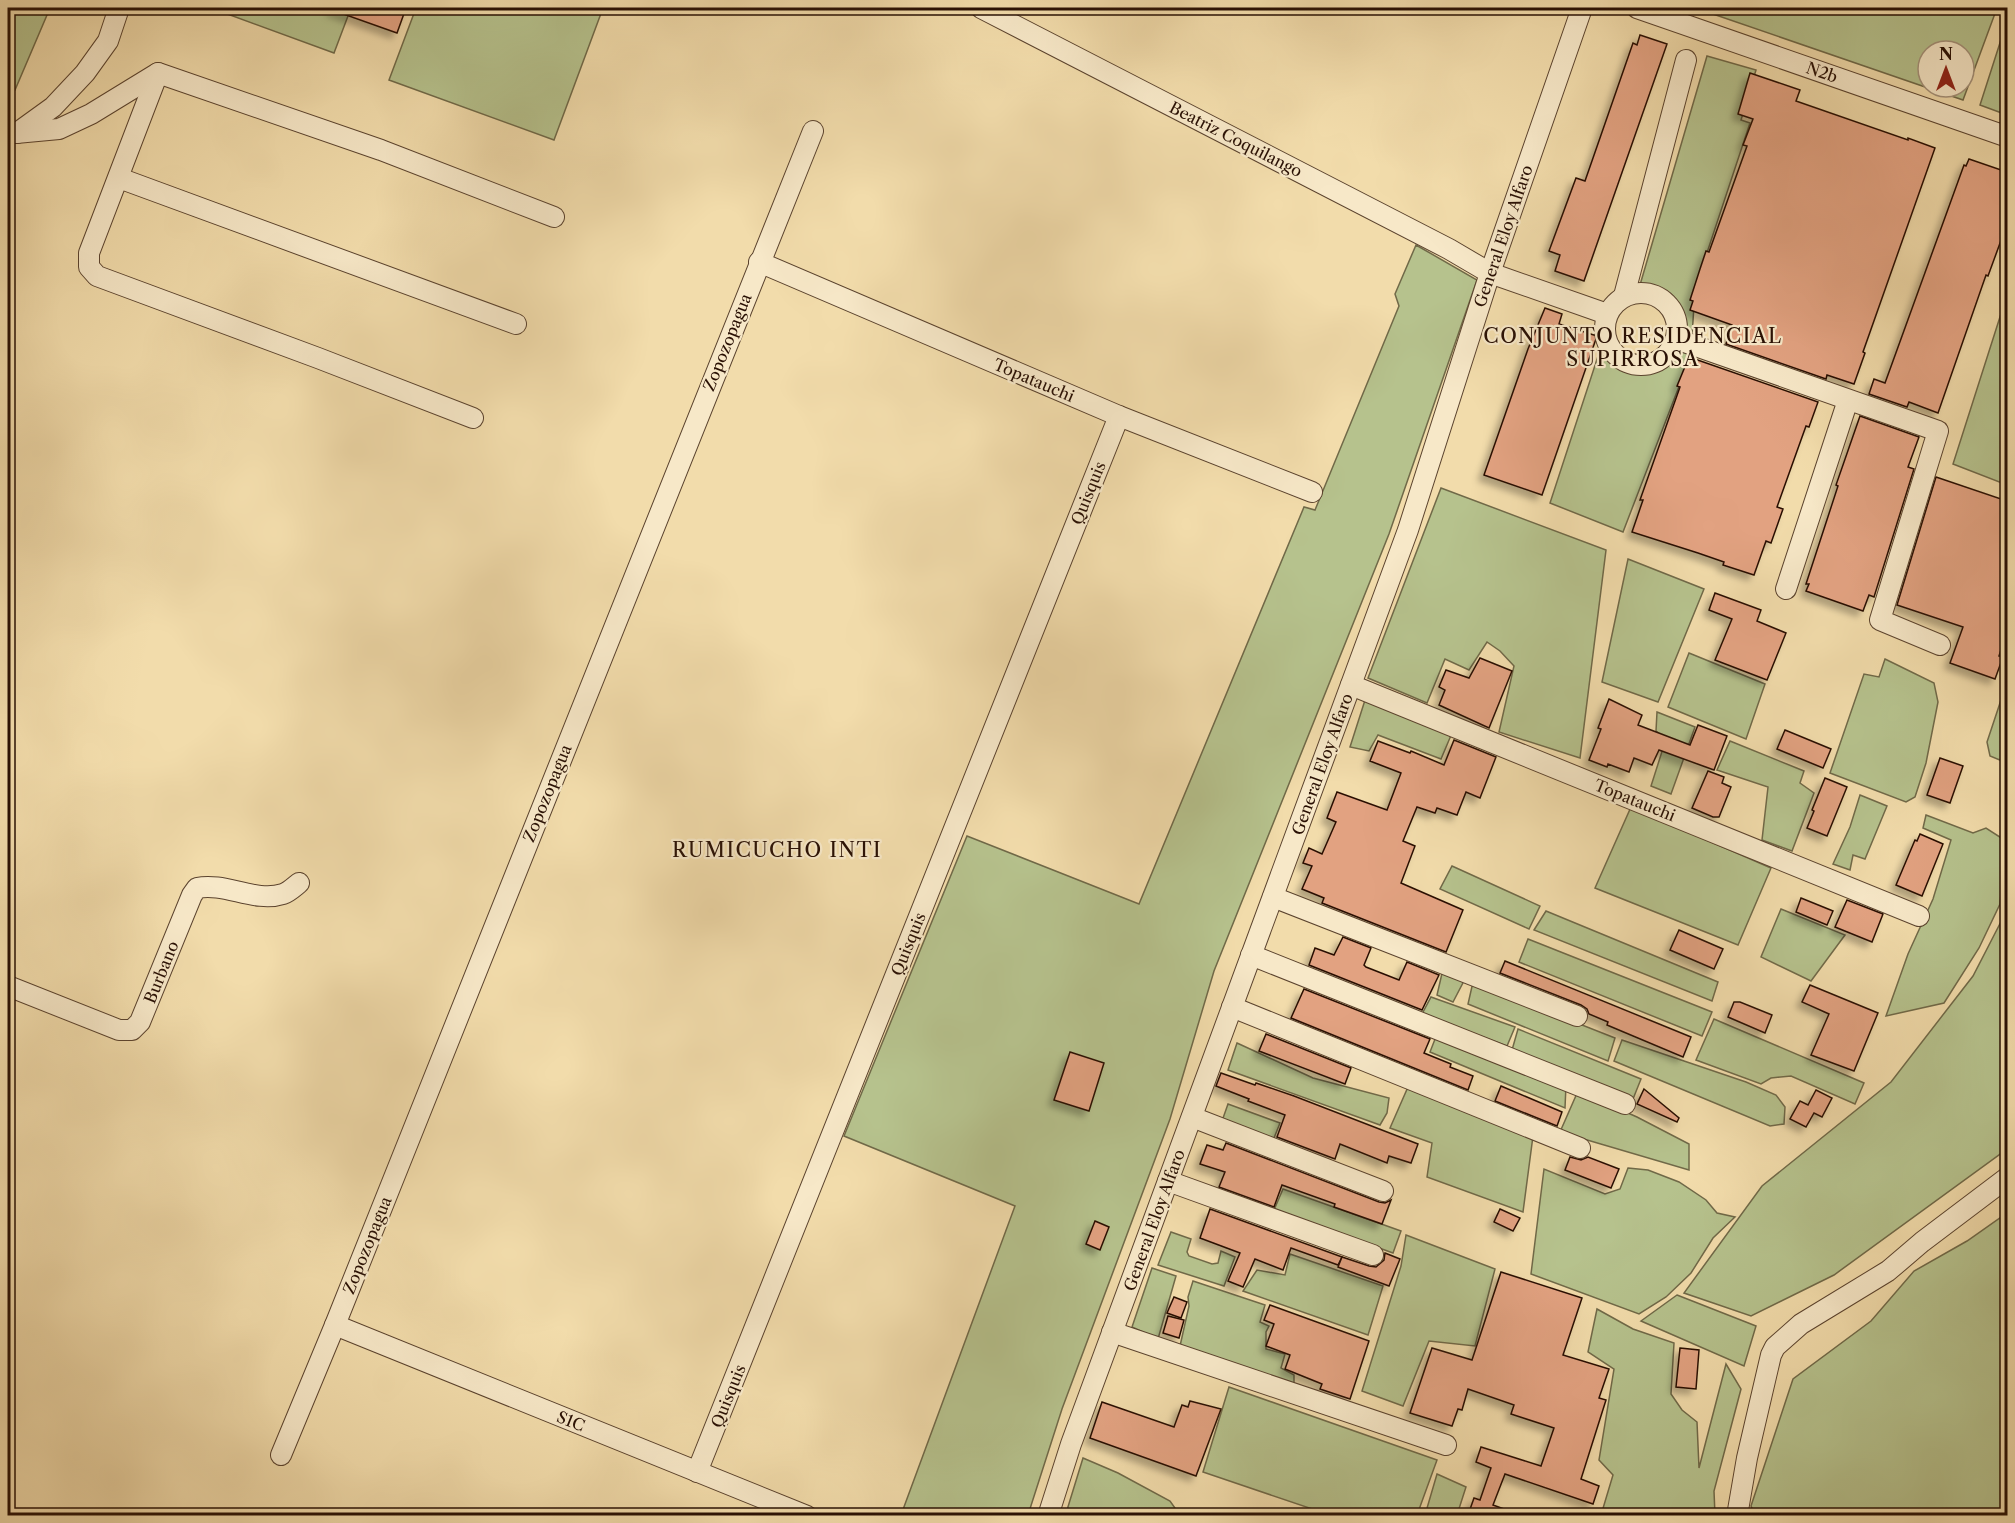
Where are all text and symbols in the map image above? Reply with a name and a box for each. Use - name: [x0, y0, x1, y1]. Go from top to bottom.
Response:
- north arrow: [1916, 39, 1976, 99]
- text: N: [1939, 44, 1953, 64]
- street label: N2b: [1804, 57, 1840, 87]
- street label: Beatriz Coquilango: [1166, 97, 1306, 181]
- street label: General Eloy Alfaro: [1469, 162, 1537, 310]
- street label: Zopozopagua: [698, 290, 756, 394]
- district label: CONJUNTO RESIDENCIAL SUPIRROSA: [1483, 324, 1783, 371]
- street label: Topatauchi: [991, 354, 1078, 406]
- street label: Quisquis: [1066, 458, 1110, 528]
- street label: General Eloy Alfaro: [1287, 690, 1357, 838]
- street label: Zopozopagua: [518, 741, 576, 845]
- street label: Topatauchi: [1591, 775, 1679, 825]
- district label: RUMICUCHO INTI: [672, 838, 882, 862]
- street label: Quisquis: [886, 909, 930, 979]
- street label: Burbano: [139, 938, 183, 1006]
- street label: General Eloy Alfaro: [1119, 1146, 1189, 1294]
- street label: Zopozopagua: [338, 1193, 396, 1297]
- street label: Quisquis: [706, 1361, 750, 1431]
- street label: S1C: [554, 1406, 588, 1436]

